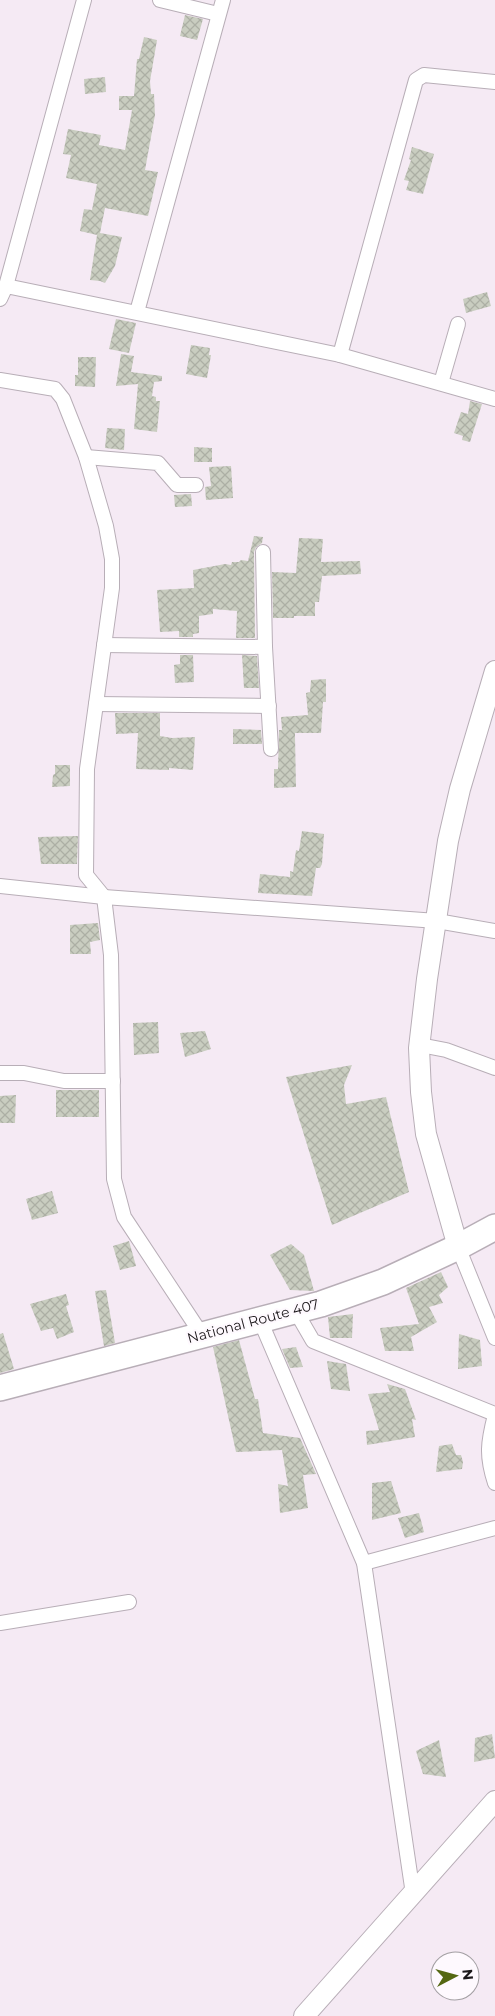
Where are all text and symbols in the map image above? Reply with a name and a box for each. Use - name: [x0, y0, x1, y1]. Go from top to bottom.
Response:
- street label: National Route 407: [185, 1295, 321, 1347]
- north arrow: [430, 1951, 480, 2001]
- text: N: [458, 1968, 477, 1981]

